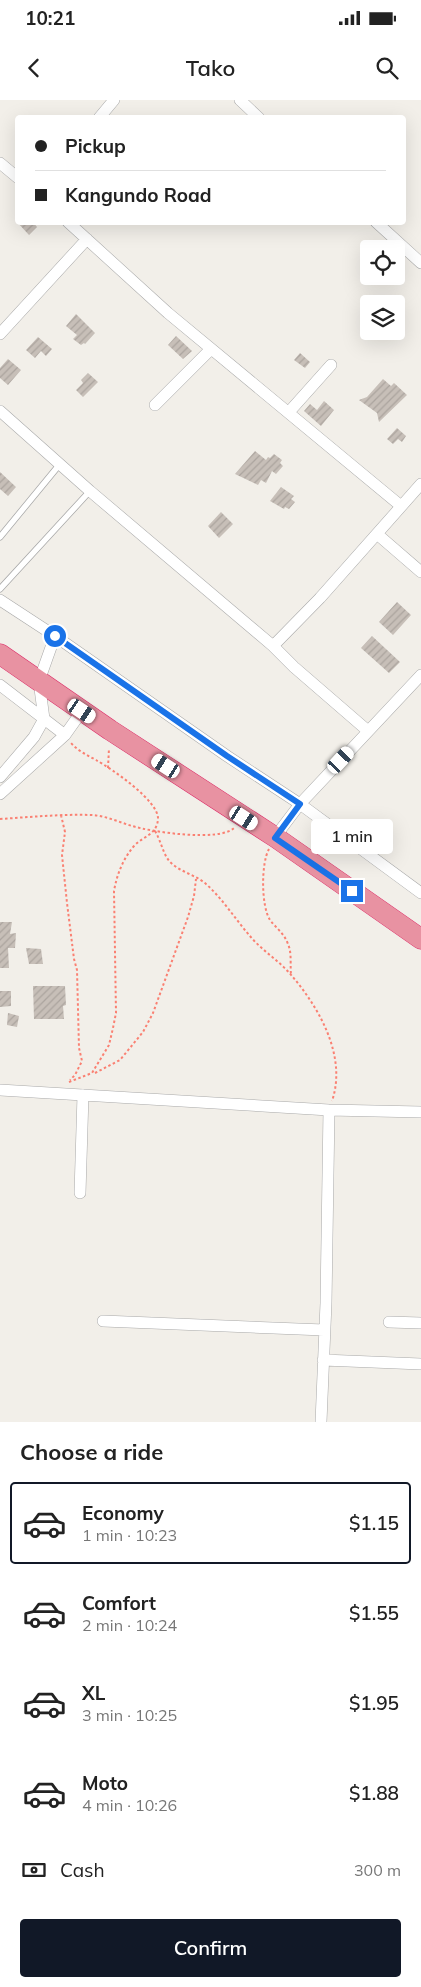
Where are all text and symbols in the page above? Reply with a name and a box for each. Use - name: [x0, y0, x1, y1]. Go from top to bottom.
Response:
- text: 10:21: [25, 6, 75, 30]
- icon: back: [20, 54, 48, 82]
- text: Tako: [186, 54, 235, 82]
- icon: search: [373, 54, 401, 82]
- text: Pickup: [65, 134, 126, 158]
- text: Kangundo Road: [65, 183, 212, 207]
- map controls: [360, 240, 405, 340]
- button: locate: [360, 240, 405, 285]
- button: layers: [360, 295, 405, 340]
- route start: [44, 625, 66, 647]
- car: [65, 696, 98, 726]
- car: [325, 744, 356, 776]
- car: [149, 752, 182, 780]
- car: [227, 804, 260, 832]
- callout: 1 min: [311, 818, 393, 854]
- text: 1 min: [331, 826, 373, 846]
- route end: [341, 880, 363, 902]
- text: Choose a ride: [20, 1438, 163, 1466]
- icon: car: [22, 1501, 67, 1546]
- text: Economy: [82, 1501, 164, 1525]
- text: $1.15: [349, 1511, 399, 1535]
- text: 1 min · 10:23: [82, 1525, 177, 1545]
- icon: car: [22, 1591, 67, 1636]
- text: Comfort: [82, 1591, 156, 1615]
- text: $1.55: [349, 1601, 399, 1625]
- text: 2 min · 10:24: [82, 1615, 177, 1635]
- icon: car: [22, 1681, 67, 1726]
- text: XL: [82, 1681, 105, 1705]
- text: $1.95: [349, 1691, 399, 1715]
- text: 3 min · 10:25: [82, 1705, 177, 1725]
- icon: car: [22, 1771, 67, 1816]
- text: Moto: [82, 1771, 128, 1795]
- text: $1.88: [349, 1781, 399, 1805]
- text: 4 min · 10:26: [82, 1795, 177, 1815]
- icon: cash: [20, 1856, 48, 1884]
- text: Cash: [60, 1858, 105, 1882]
- text: 300 m: [354, 1860, 401, 1880]
- button: Confirm: [20, 1919, 401, 1977]

